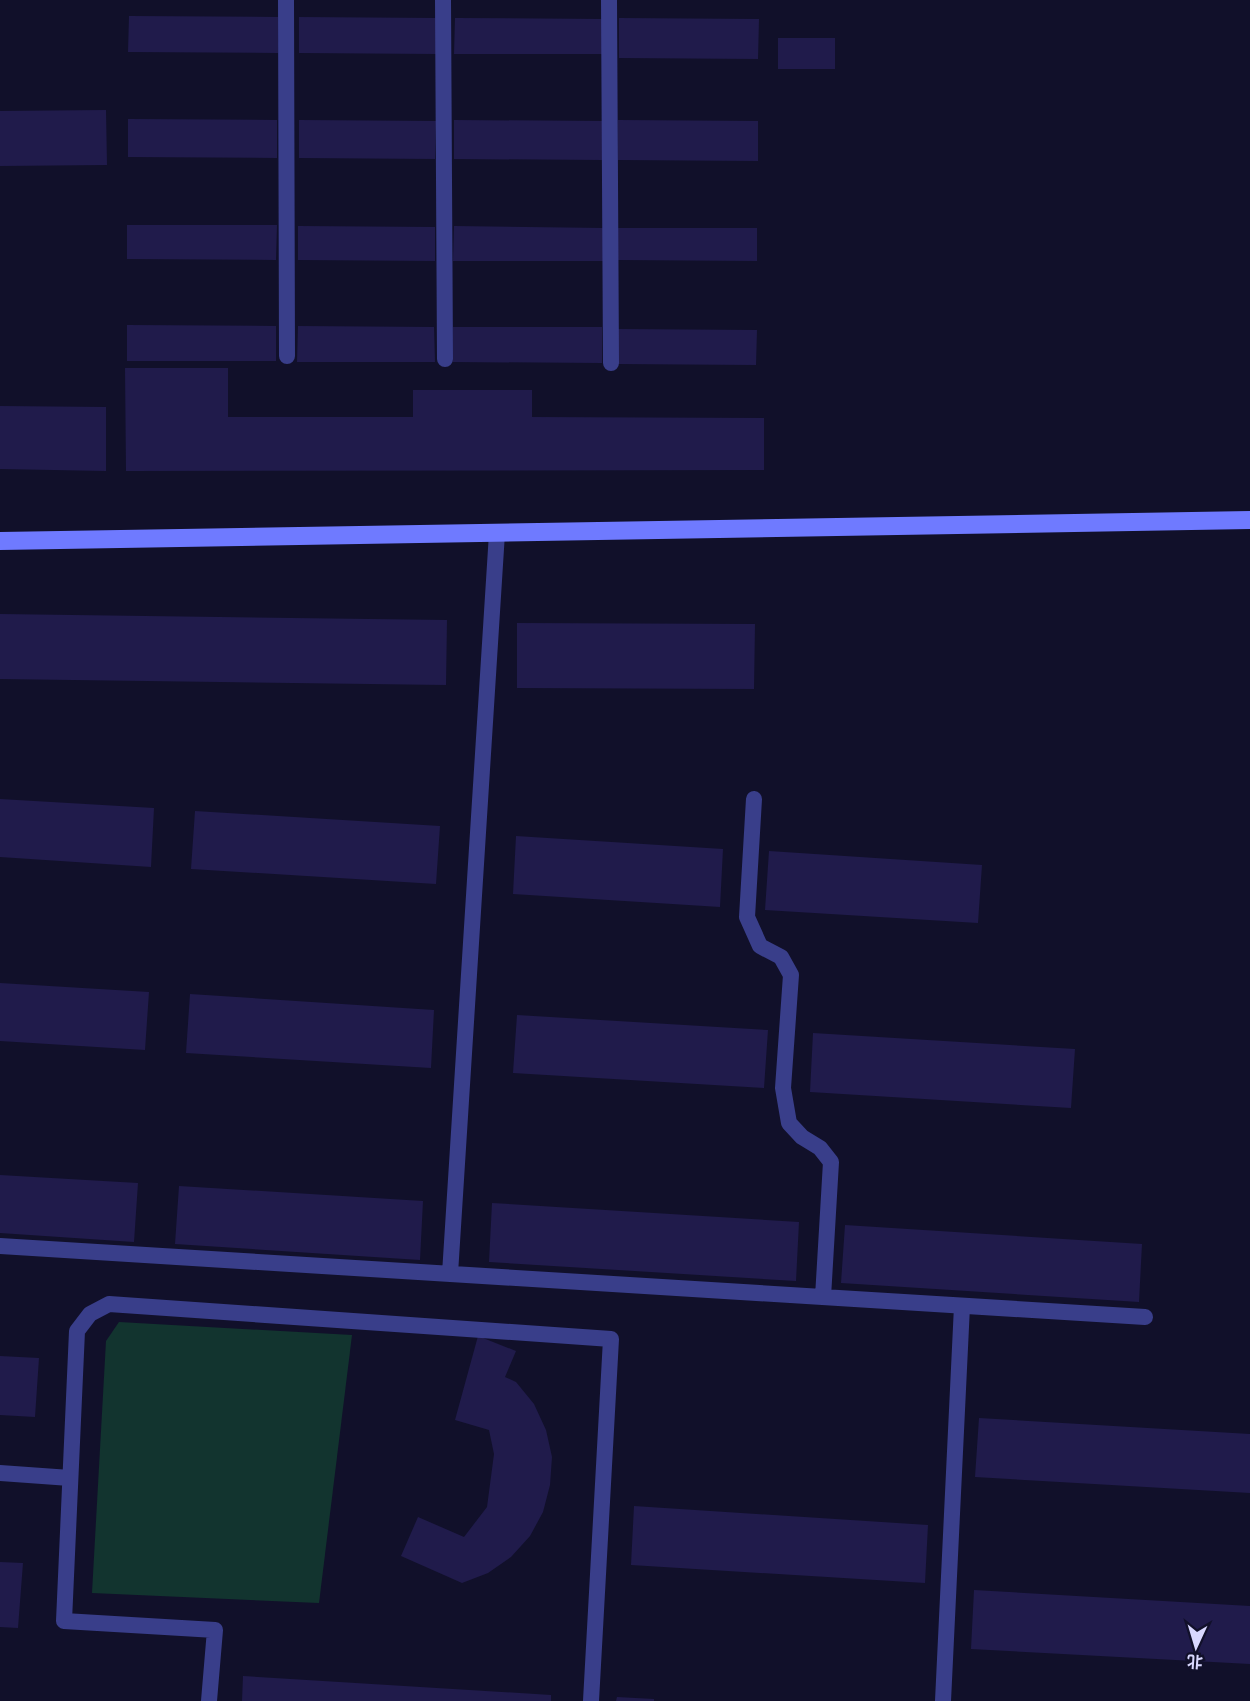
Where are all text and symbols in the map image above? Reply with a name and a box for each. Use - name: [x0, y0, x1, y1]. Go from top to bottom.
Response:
- north arrow: [1166, 1617, 1226, 1677]
- text: 北: [1186, 1649, 1204, 1671]

